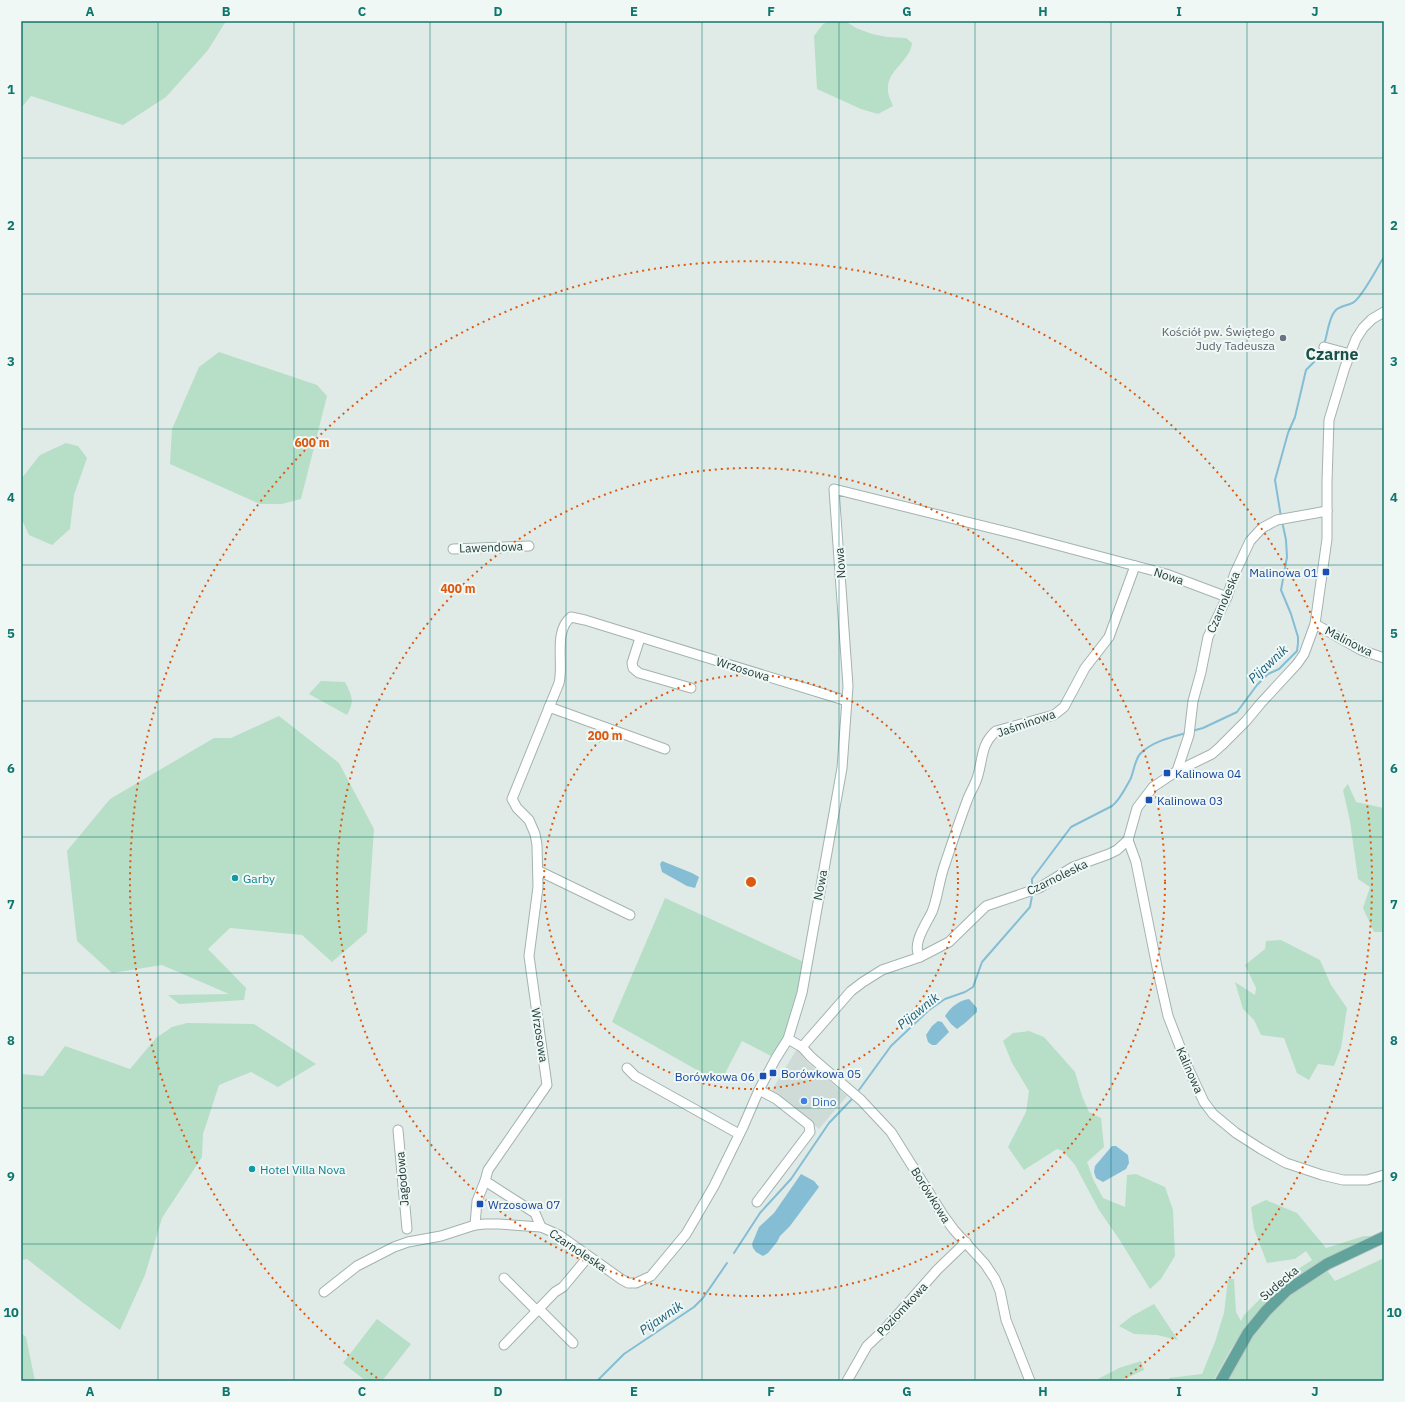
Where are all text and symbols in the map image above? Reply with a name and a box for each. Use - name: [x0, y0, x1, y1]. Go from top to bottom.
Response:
- text: A: [86, 3, 95, 20]
- text: B: [222, 3, 231, 20]
- text: C: [358, 3, 367, 20]
- text: D: [493, 3, 503, 20]
- text: E: [630, 3, 638, 20]
- text: F: [767, 3, 775, 20]
- text: G: [902, 3, 912, 20]
- text: H: [1038, 3, 1048, 20]
- text: I: [1176, 3, 1182, 20]
- text: J: [1311, 3, 1319, 20]
- text: 1: [7, 81, 15, 98]
- text: 1: [1390, 81, 1398, 98]
- text: 2: [7, 217, 15, 234]
- text: 2: [1390, 217, 1398, 234]
- place label: Kościół pw. Świętego Judy Tadeusza: [1162, 324, 1276, 353]
- marker: Kościół pw. Świętego Judy Tadeusza: [1278, 333, 1288, 343]
- district label: Czarne: [1306, 344, 1358, 364]
- text: 3: [7, 353, 15, 370]
- text: 3: [1390, 353, 1398, 370]
- text: 600 m: [294, 435, 330, 450]
- text: 4: [7, 489, 15, 506]
- text: 4: [1390, 489, 1398, 506]
- street label: Lawendowa: [459, 538, 524, 556]
- street label: Nowa: [831, 547, 849, 579]
- street label: Nowa: [1152, 564, 1186, 588]
- place label: Malinowa 01: [1249, 565, 1318, 580]
- marker: Malinowa 01: [1321, 567, 1331, 577]
- street label: Czarnoleska: [1203, 568, 1243, 635]
- text: 400 m: [440, 581, 476, 596]
- street label: Malinowa: [1323, 623, 1376, 660]
- text: 5: [7, 625, 15, 642]
- text: 5: [1390, 625, 1398, 642]
- water label: Pijawnik: [1244, 641, 1292, 687]
- street label: Wrzosowa: [714, 654, 772, 684]
- street label: Jaśminowa: [995, 706, 1058, 740]
- text: 200 m: [587, 728, 623, 743]
- text: 6: [7, 760, 15, 777]
- text: 6: [1390, 760, 1398, 777]
- place label: Kalinowa 04: [1175, 766, 1241, 781]
- marker: Kalinowa 04: [1162, 768, 1172, 778]
- place label: Kalinowa 03: [1157, 793, 1223, 808]
- marker: Kalinowa 03: [1144, 795, 1154, 805]
- street label: Czarnoleska: [1024, 856, 1090, 898]
- street label: Nowa: [810, 868, 830, 901]
- place label: Garby: [243, 871, 275, 886]
- marker: Garby: [230, 873, 240, 883]
- centre of rings: [744, 875, 758, 889]
- text: 7: [7, 896, 15, 913]
- text: 7: [1390, 896, 1398, 913]
- water label: Pijawnik: [894, 989, 943, 1033]
- street label: Wrzosowa: [528, 1007, 552, 1064]
- text: 8: [7, 1032, 15, 1049]
- text: 8: [1390, 1032, 1398, 1049]
- street label: Kalinowa: [1173, 1045, 1207, 1096]
- place label: Borówkowa 05: [781, 1066, 861, 1081]
- marker: Borówkowa 05: [768, 1068, 778, 1078]
- place label: Borówkowa 06: [675, 1069, 755, 1084]
- marker: Borówkowa 06: [758, 1071, 768, 1081]
- place label: Dino: [812, 1094, 837, 1109]
- marker: Dino: [799, 1096, 809, 1106]
- street label: Jagodowa: [392, 1151, 412, 1207]
- place label: Hotel Villa Nova: [260, 1162, 346, 1177]
- marker: Hotel Villa Nova: [247, 1164, 257, 1174]
- street label: Borówkowa: [908, 1164, 954, 1226]
- text: 9: [7, 1168, 15, 1185]
- text: 9: [1390, 1168, 1398, 1185]
- place label: Wrzosowa 07: [488, 1197, 560, 1212]
- marker: Wrzosowa 07: [475, 1199, 485, 1209]
- street label: Czarnoleska: [547, 1225, 610, 1275]
- street label: Sudecka: [1257, 1262, 1302, 1304]
- street label: Poziomkowa: [873, 1279, 931, 1339]
- water label: Pijawnik: [636, 1297, 686, 1339]
- text: 10: [3, 1304, 19, 1321]
- text: 10: [1386, 1304, 1402, 1321]
- text: A: [86, 1383, 95, 1400]
- text: B: [222, 1383, 231, 1400]
- text: C: [358, 1383, 367, 1400]
- text: D: [493, 1383, 503, 1400]
- text: E: [630, 1383, 638, 1400]
- text: F: [767, 1383, 775, 1400]
- text: G: [902, 1383, 912, 1400]
- text: H: [1038, 1383, 1048, 1400]
- text: I: [1176, 1383, 1182, 1400]
- text: J: [1311, 1383, 1319, 1400]

